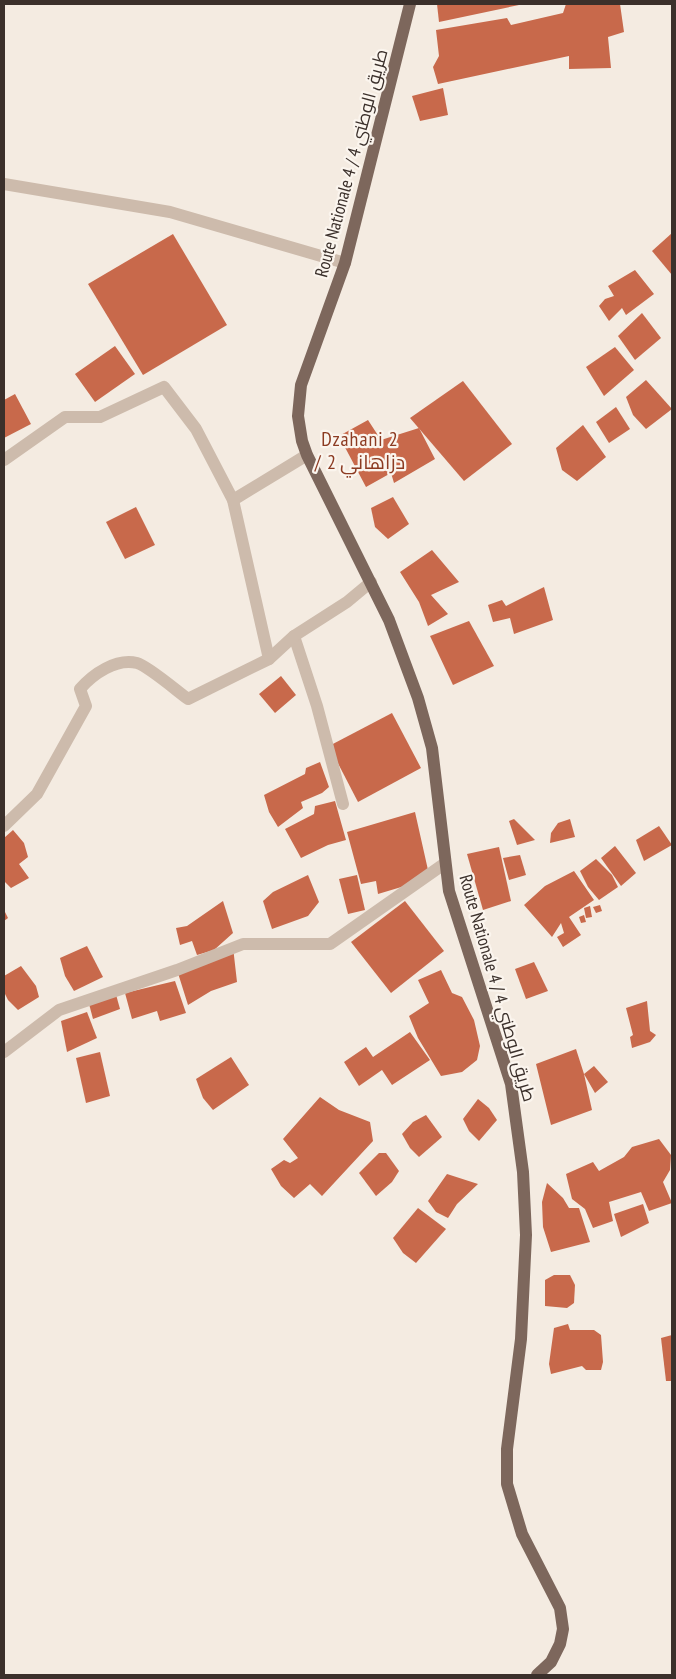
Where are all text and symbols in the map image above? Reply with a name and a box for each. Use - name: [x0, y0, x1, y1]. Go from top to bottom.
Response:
- street label: Route Nationale 4 / طريق الوطني 4: [309, 46, 395, 280]
- district label: Dzahani 2 / دزاهاني 2: [314, 426, 405, 478]
- street label: Route Nationale 4 / طريق الوطني 4: [452, 872, 541, 1105]

